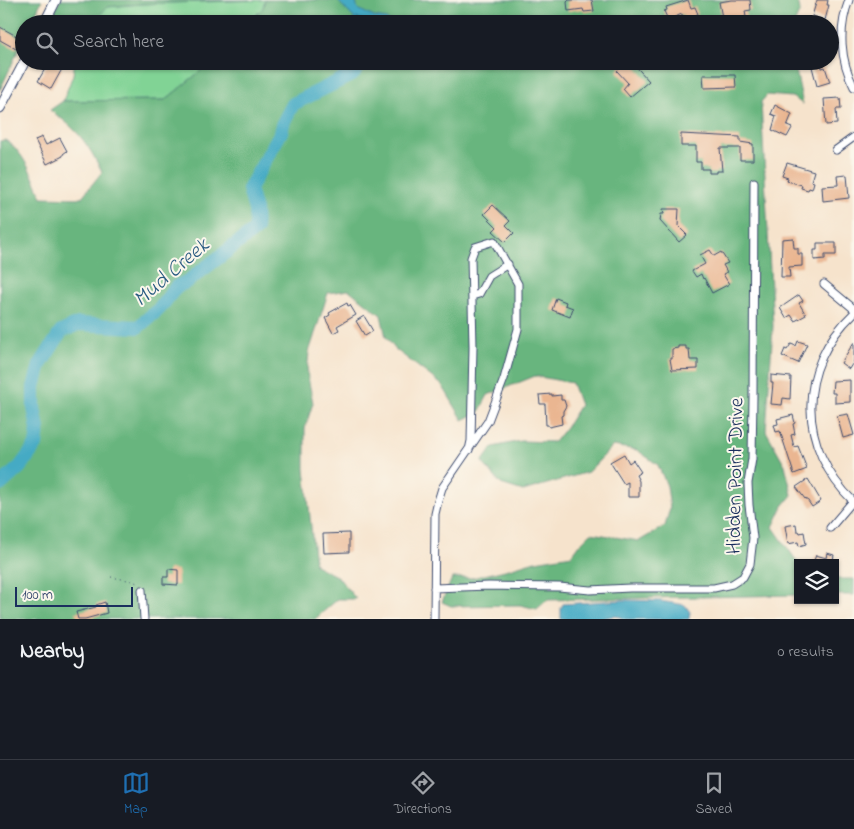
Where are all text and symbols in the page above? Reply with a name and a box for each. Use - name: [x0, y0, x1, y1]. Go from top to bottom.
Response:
- search box: [15, 15, 839, 70]
- icon: search: [33, 29, 61, 57]
- text: Search here: [73, 29, 164, 56]
- water label: Mud Creek: [127, 230, 218, 316]
- street label: Hidden Point Drive: [720, 397, 752, 555]
- map controls: [794, 559, 839, 604]
- button: layers: [794, 559, 839, 604]
- scale bar: [15, 584, 132, 607]
- text: 100 m: [22, 585, 53, 606]
- text: Nearby: [20, 637, 84, 667]
- text: 0 results: [778, 640, 834, 664]
- tab: Map: [122, 769, 150, 820]
- tab: Directions: [394, 769, 452, 820]
- tab: Saved: [696, 769, 732, 820]

